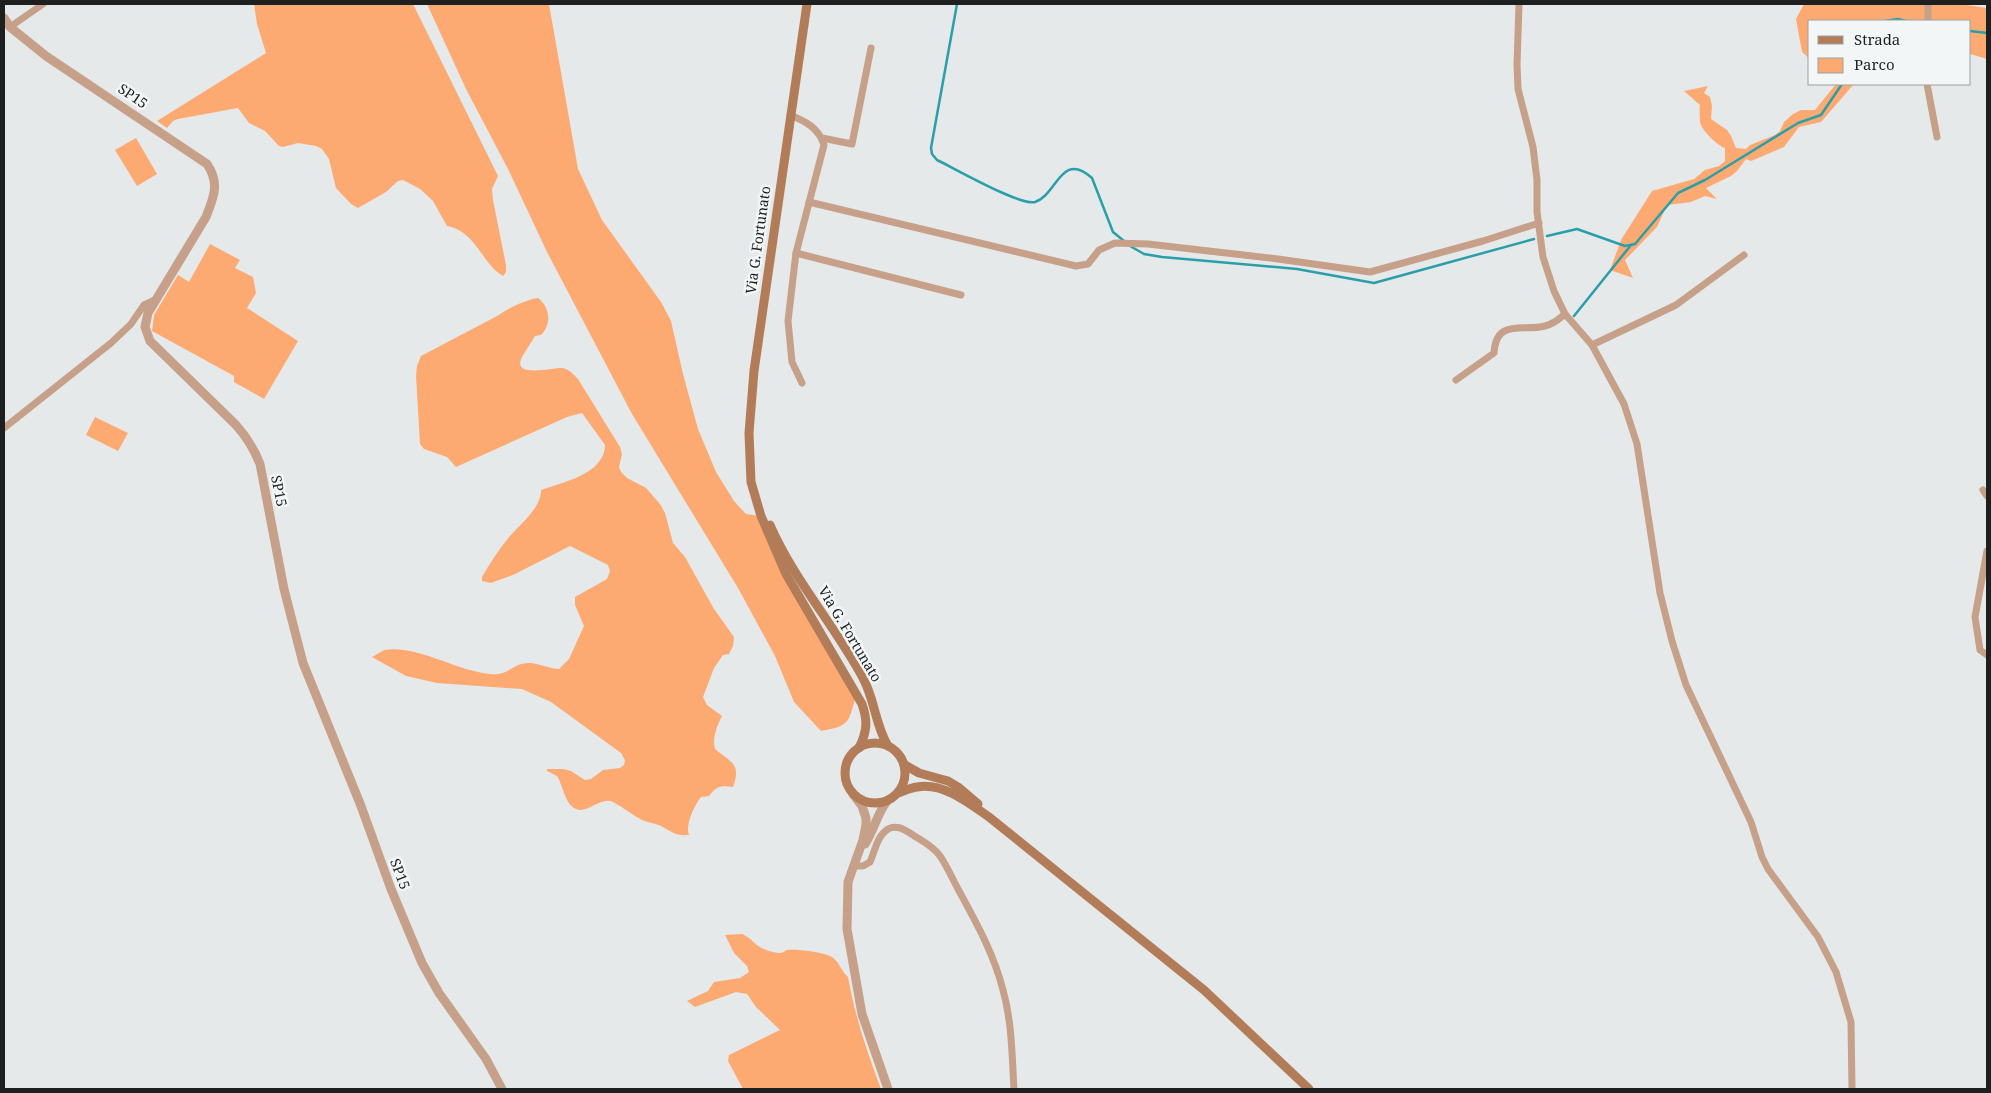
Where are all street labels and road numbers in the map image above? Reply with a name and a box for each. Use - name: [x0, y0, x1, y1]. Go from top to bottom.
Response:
- street label: SP15: [115, 79, 152, 112]
- street label: Via G. Fortunato: [741, 185, 774, 295]
- street label: SP15: [267, 474, 292, 508]
- street label: Via G. Fortunato: [814, 582, 887, 685]
- street label: SP15: [386, 856, 415, 892]

